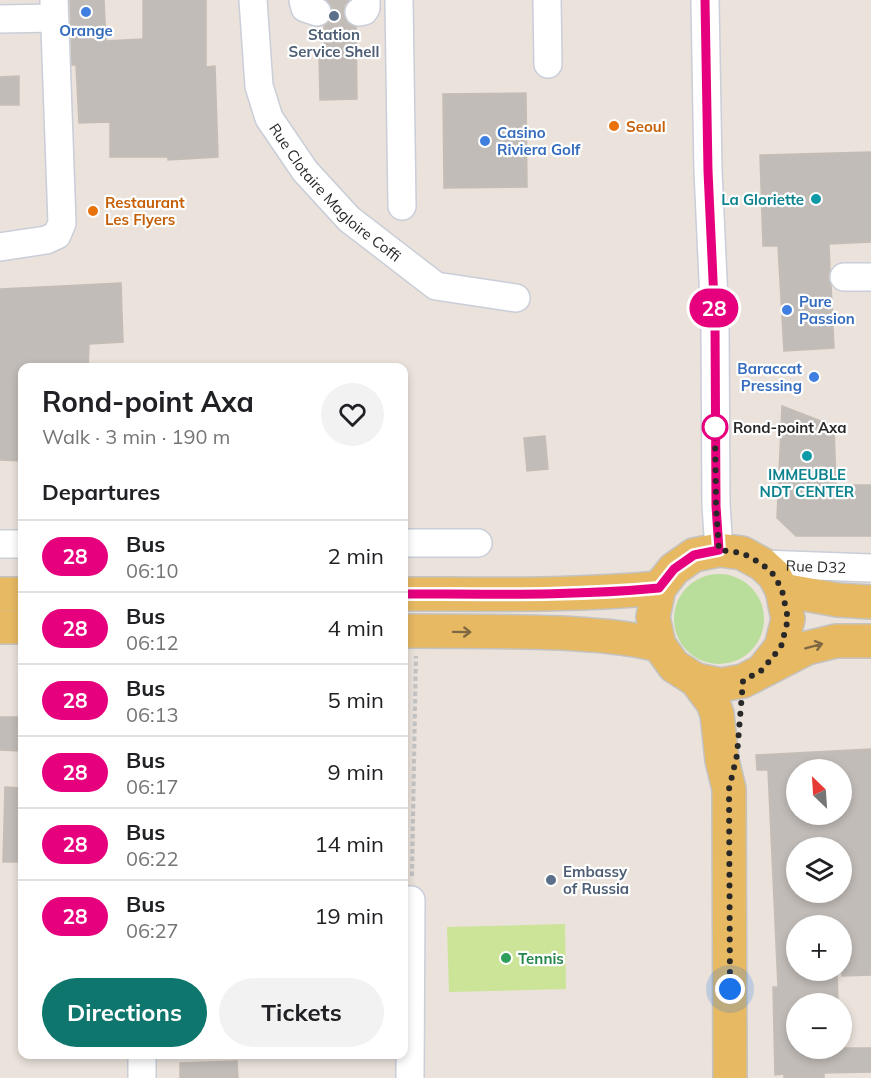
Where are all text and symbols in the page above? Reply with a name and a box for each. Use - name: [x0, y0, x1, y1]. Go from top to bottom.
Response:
- marker: Orange: [79, 5, 93, 19]
- marker: Station Service Shell: [327, 9, 341, 23]
- place label: Orange: [59, 21, 113, 40]
- place label: Station Service Shell: [289, 25, 379, 61]
- place label: Seoul: [626, 117, 666, 136]
- street label: Rue Clotaire Magloire Coffi: [266, 119, 405, 265]
- marker: Seoul: [607, 119, 621, 133]
- place label: Casino Riviera Golf: [497, 123, 581, 159]
- marker: Casino Riviera Golf: [478, 134, 492, 148]
- place label: La Gloriette: [721, 190, 804, 209]
- marker: La Gloriette: [809, 192, 823, 206]
- place label: Restaurant Les Flyers: [105, 193, 185, 229]
- marker: Restaurant Les Flyers: [86, 204, 100, 218]
- line badge: 28: [687, 288, 741, 328]
- place label: Pure Passion: [799, 292, 855, 328]
- text: 28: [701, 295, 727, 321]
- marker: Pure Passion: [780, 303, 794, 317]
- place label: Baraccat Pressing: [737, 359, 802, 395]
- marker: Baraccat Pressing: [807, 370, 821, 384]
- button: heart: [321, 383, 384, 446]
- text: Rond-point Axa: [42, 384, 254, 419]
- marker: Rond-point Axa: [702, 414, 728, 440]
- place label: Rond-point Axa: [733, 418, 846, 437]
- text: Walk · 3 min · 190 m: [42, 424, 230, 449]
- marker: IMMEUBLE NDT CENTER: [800, 449, 814, 463]
- place label: IMMEUBLE NDT CENTER: [760, 465, 855, 501]
- text: Departures: [42, 478, 160, 506]
- text: Bus: [126, 530, 165, 558]
- text: 2 min: [328, 542, 384, 570]
- text: 28: [62, 543, 88, 569]
- street label: Rue D32: [785, 555, 846, 577]
- text: 06:10: [126, 558, 179, 583]
- text: Bus: [126, 602, 165, 630]
- text: 4 min: [328, 614, 384, 642]
- text: 28: [62, 615, 88, 641]
- one-way arrow: [451, 626, 471, 637]
- text: 06:12: [126, 630, 179, 655]
- one-way arrow: [805, 640, 824, 652]
- text: Bus: [126, 674, 165, 702]
- text: 5 min: [328, 686, 384, 714]
- text: 28: [62, 687, 88, 713]
- text: 06:13: [126, 702, 179, 727]
- text: Bus: [126, 746, 165, 774]
- text: 9 min: [328, 758, 384, 786]
- text: 28: [62, 759, 88, 785]
- north arrow: [786, 759, 852, 825]
- map controls: [786, 759, 852, 1059]
- text: 06:17: [126, 774, 179, 799]
- text: Bus: [126, 818, 165, 846]
- text: 14 min: [314, 830, 384, 858]
- text: 28: [62, 831, 88, 857]
- button: layers: [786, 837, 852, 903]
- text: 06:22: [126, 846, 179, 871]
- place label: Embassy of Russia: [563, 862, 629, 898]
- marker: Embassy of Russia: [544, 873, 558, 887]
- text: Bus: [126, 890, 165, 918]
- text: 19 min: [314, 902, 384, 930]
- text: 28: [62, 903, 88, 929]
- button: +: [786, 915, 852, 981]
- text: 06:27: [126, 918, 179, 943]
- place label: Tennis: [518, 949, 564, 968]
- marker: Tennis: [499, 951, 513, 965]
- your location: [715, 974, 745, 1004]
- button: Directions: [42, 978, 207, 1047]
- button: Tickets: [219, 978, 384, 1047]
- button: −: [786, 993, 852, 1059]

